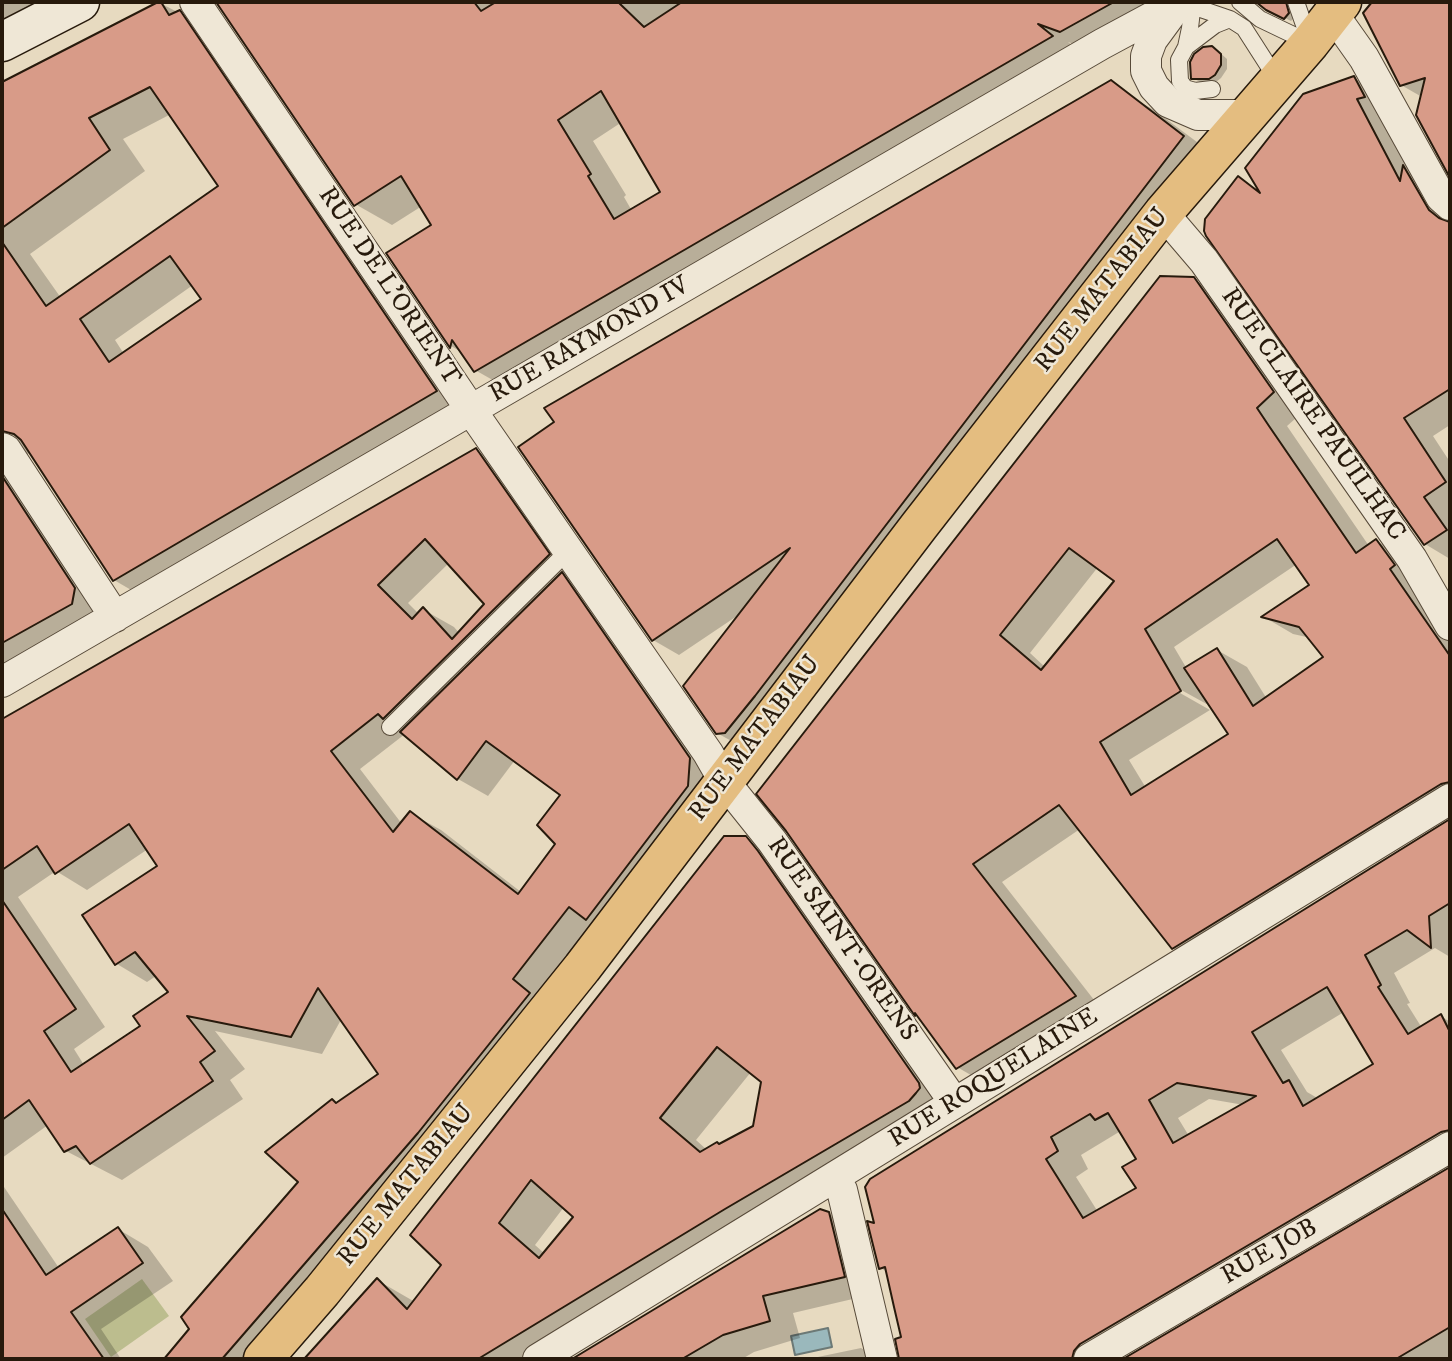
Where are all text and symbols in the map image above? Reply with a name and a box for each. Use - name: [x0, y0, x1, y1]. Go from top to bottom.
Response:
- street label: RUE DE L'ORIENT: [310, 182, 466, 392]
- street label: RUE MATABIAU: [1029, 203, 1177, 379]
- street label: RUE RAYMOND IV: [484, 271, 696, 411]
- street label: RUE CLAIRE PAUILHAC: [1213, 283, 1411, 547]
- street label: RUE MATABIAU: [684, 650, 828, 828]
- street label: RUE SAINT-ORENS: [759, 832, 923, 1048]
- street label: RUE ROQUELAINE: [884, 1002, 1104, 1156]
- street label: RUE MATABIAU: [332, 1099, 482, 1273]
- street label: RUE JOB: [1216, 1213, 1324, 1293]

